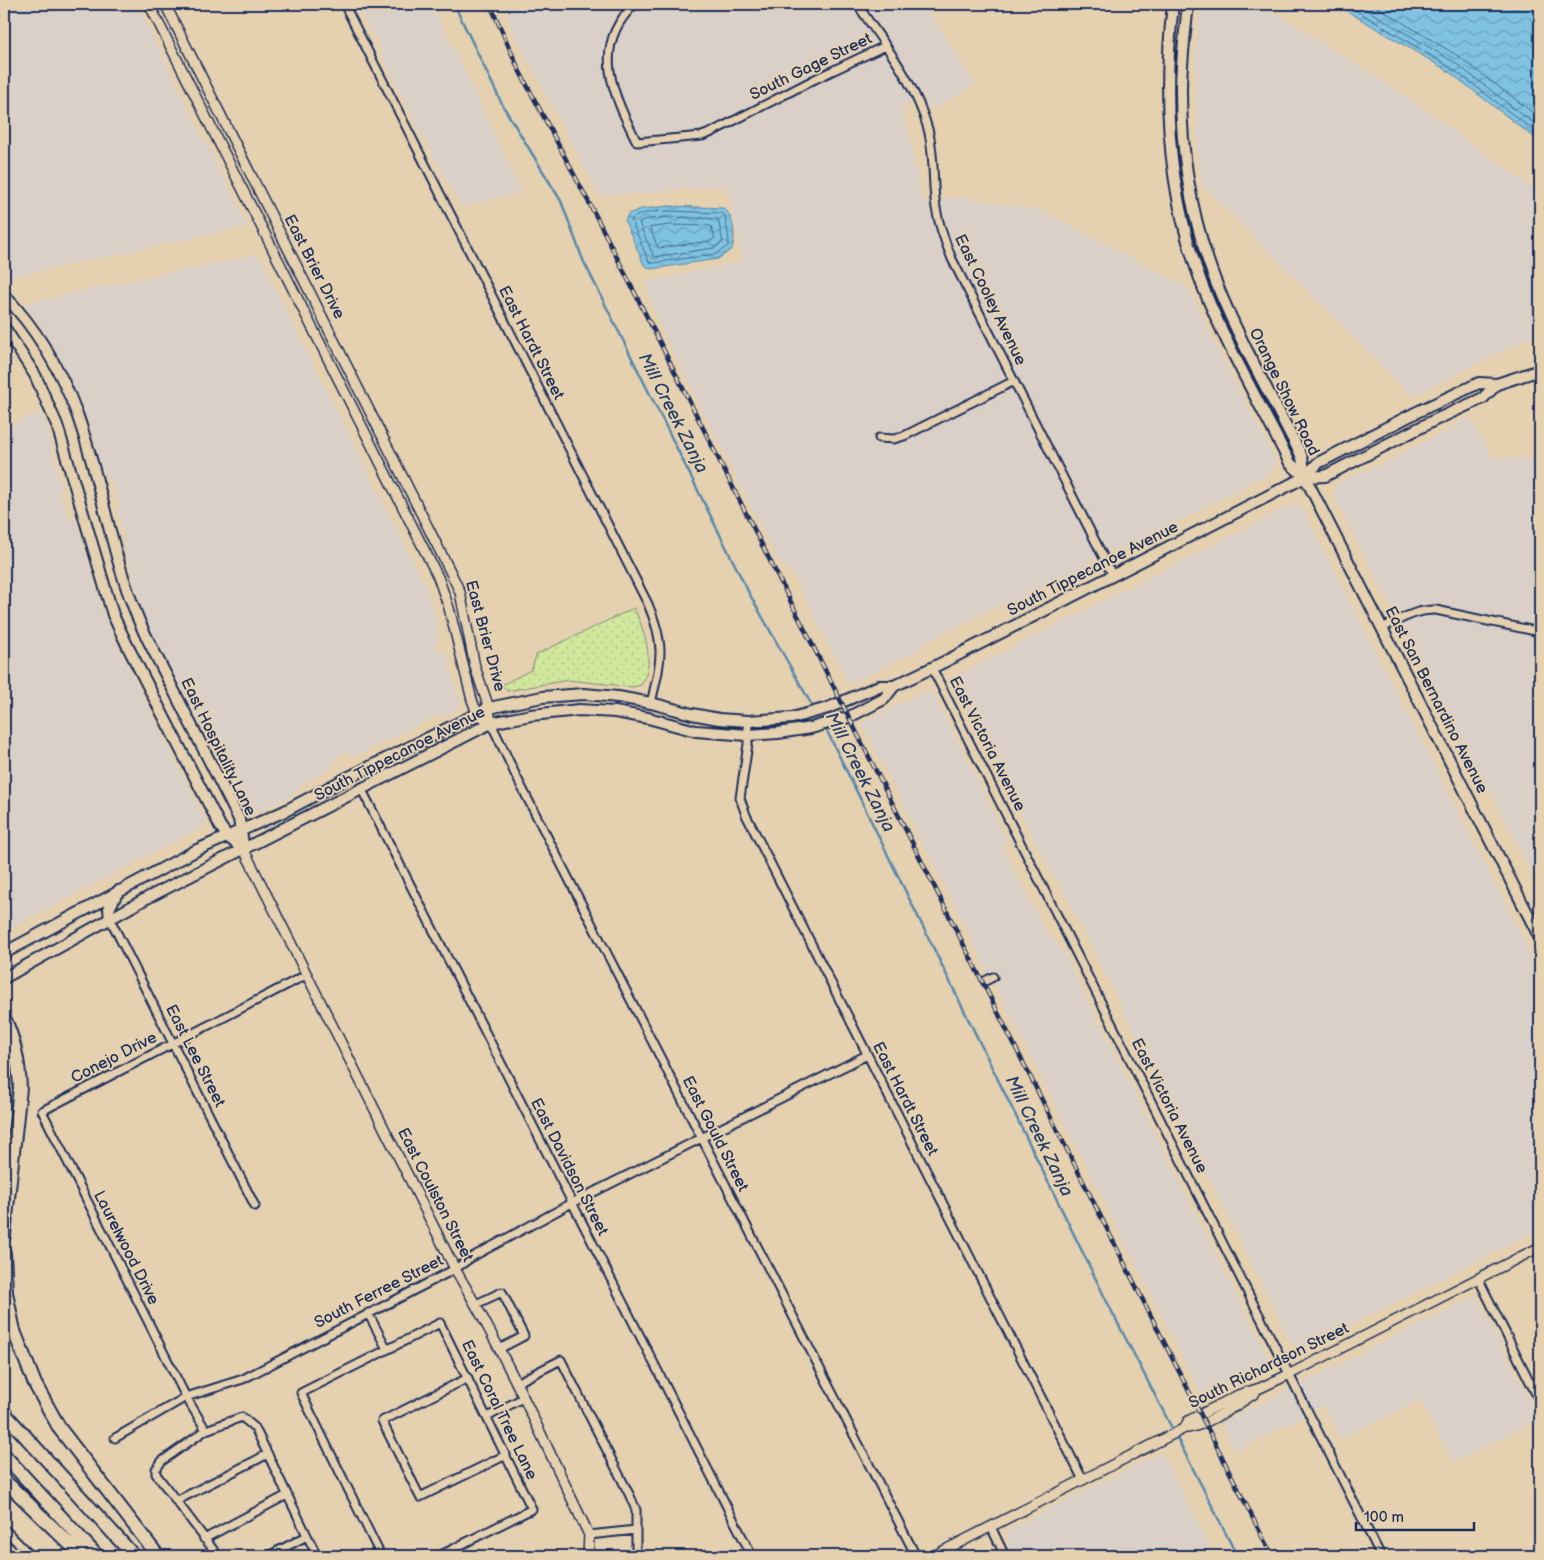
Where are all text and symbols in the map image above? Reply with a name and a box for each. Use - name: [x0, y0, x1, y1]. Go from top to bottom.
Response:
- street label: South Gage Street: [747, 29, 875, 105]
- street label: East Brier Drive: [280, 212, 349, 323]
- street label: East Cooley Avenue: [950, 231, 1030, 369]
- street label: East Hardt Street: [494, 283, 568, 403]
- street label: Orange Show Road: [1245, 325, 1323, 459]
- water label: Mill Creek Zanja: [634, 349, 712, 477]
- street label: South Tippecanoe Avenue: [1004, 517, 1182, 620]
- street label: East Brier Drive: [461, 578, 509, 694]
- street label: East San Bernardino Avenue: [1380, 603, 1492, 797]
- street label: East Victoria Avenue: [945, 674, 1029, 815]
- street label: East Hospitality Lane: [176, 675, 260, 819]
- street label: South Tippecanoe Avenue: [311, 702, 489, 805]
- water label: Mill Creek Zanja: [821, 708, 899, 836]
- street label: East Lee Street: [161, 1002, 229, 1110]
- street label: Conejo Drive: [68, 1028, 161, 1088]
- street label: East Victoria Avenue: [1127, 1036, 1211, 1177]
- street label: East Hardt Street: [868, 1039, 942, 1159]
- water label: Mill Creek Zanja: [1001, 1072, 1077, 1200]
- street label: East Gould Street: [678, 1073, 752, 1195]
- street label: East Davidson Street: [526, 1095, 612, 1239]
- street label: East Coulston Street: [393, 1125, 477, 1265]
- street label: Laurelwood Drive: [89, 1188, 163, 1309]
- street label: South Ferree Street: [311, 1251, 447, 1333]
- street label: South Richardson Street: [1186, 1319, 1352, 1413]
- street label: East Coral Tree Lane: [457, 1337, 541, 1483]
- scale bar: [1356, 1500, 1474, 1532]
- text: 100 m: [1364, 1508, 1404, 1527]

